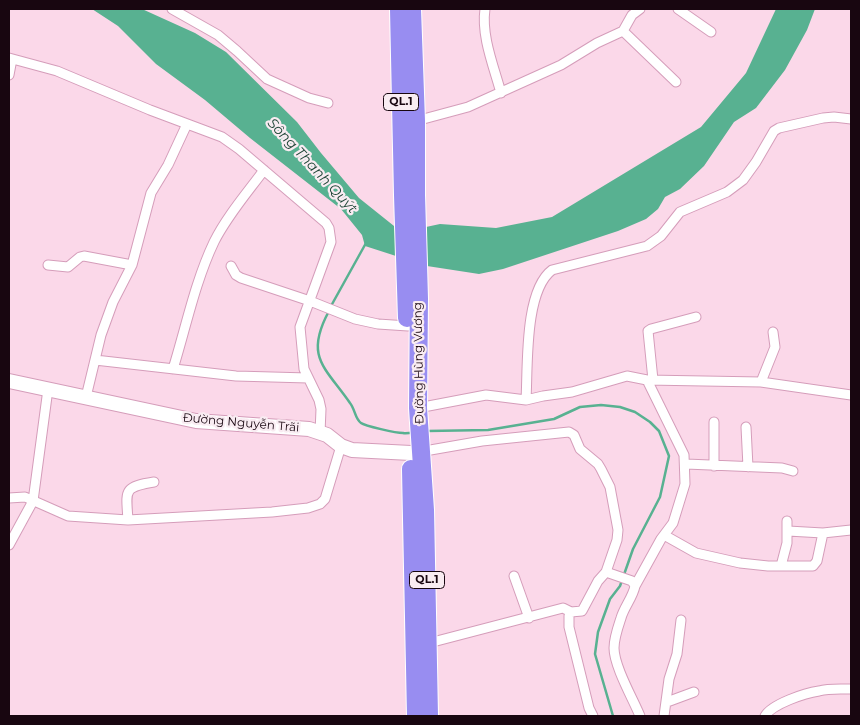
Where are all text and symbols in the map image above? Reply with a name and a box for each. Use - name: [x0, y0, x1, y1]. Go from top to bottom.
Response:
- road number: QL.1: [384, 94, 418, 110]
- water label: Sông Thanh Quýt: [264, 115, 360, 217]
- street label: Đường Hùng Vương: [411, 302, 427, 424]
- street label: Đường Nguyễn Trãi: [182, 411, 300, 435]
- road number: QL.1: [410, 572, 444, 588]

